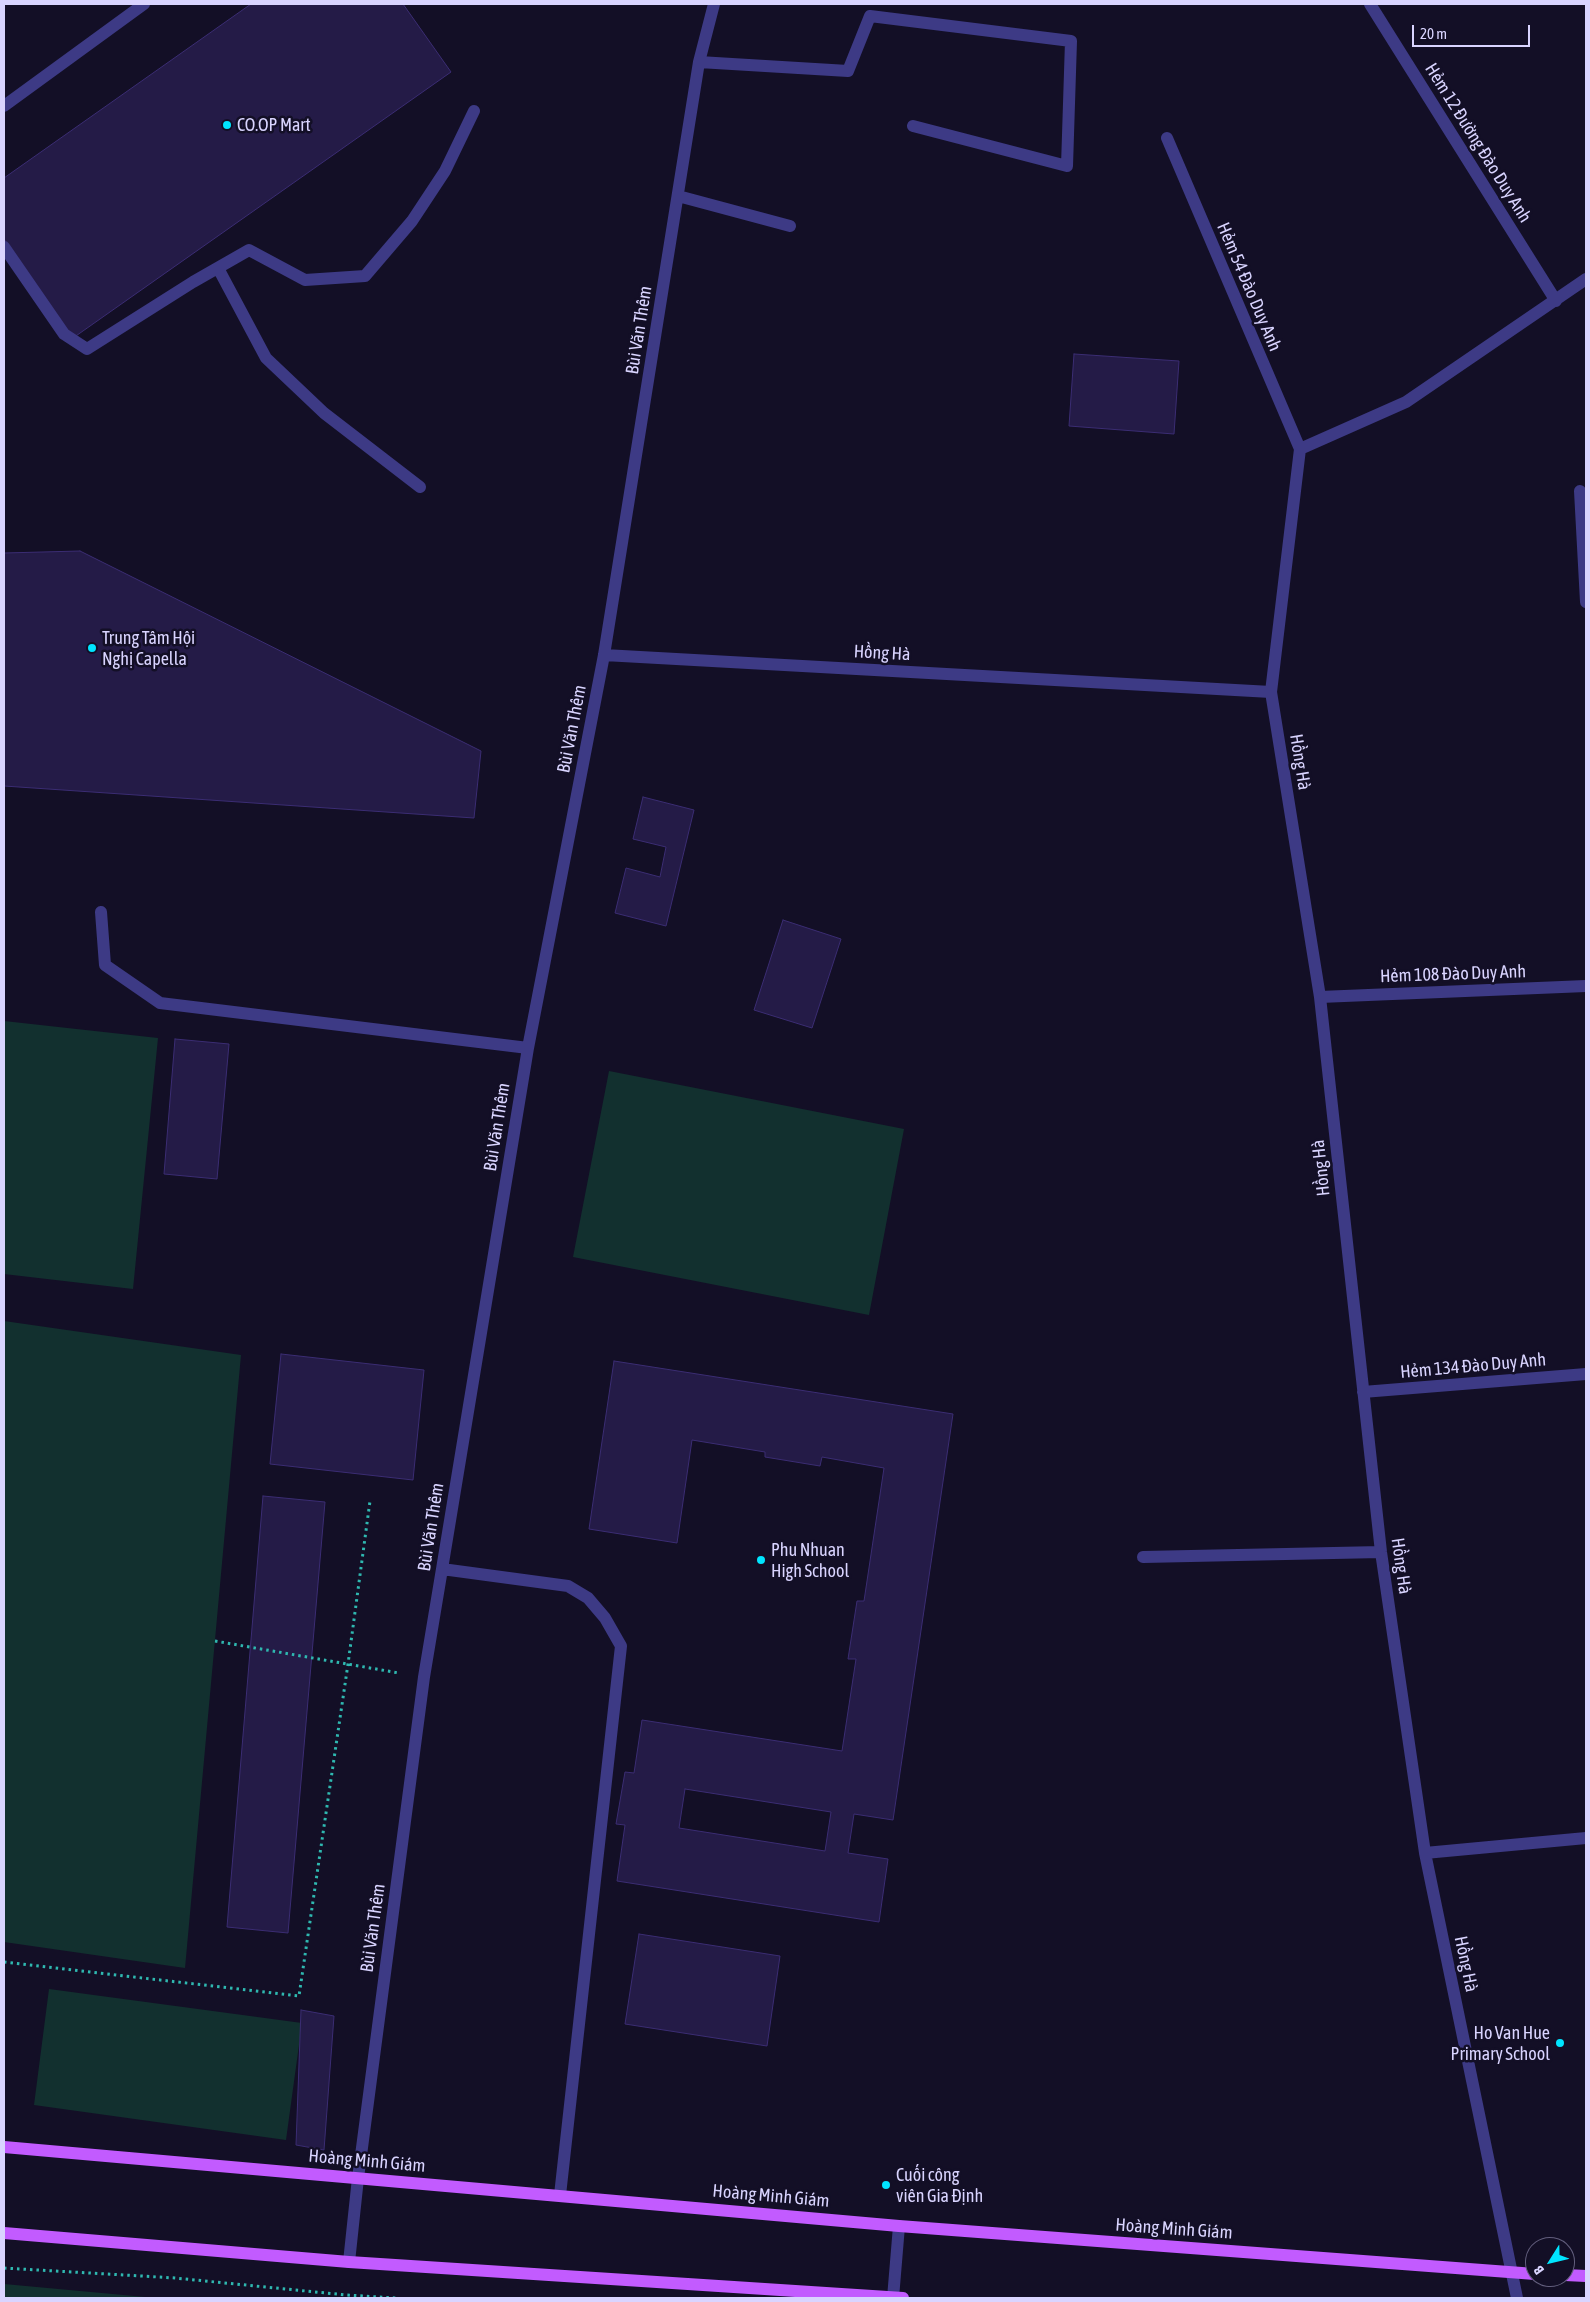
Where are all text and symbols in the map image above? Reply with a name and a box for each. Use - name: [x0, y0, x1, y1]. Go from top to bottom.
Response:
- scale bar: [1415, 15, 1532, 47]
- text: 20 m: [1420, 25, 1447, 42]
- street label: Hẻm 12 Đường Đào Duy Anh: [1420, 59, 1536, 227]
- place label: CO.OP Mart: [237, 114, 311, 136]
- marker: CO.OP Mart: [221, 119, 233, 131]
- street label: Hẻm 54 Đào Duy Anh: [1212, 219, 1286, 355]
- street label: Bùi Văn Thêm: [621, 284, 657, 376]
- place label: Trung Tâm Hội Nghị Capella: [102, 627, 195, 670]
- street label: Hồng Hà: [853, 641, 911, 665]
- marker: Trung Tâm Hội Nghị Capella: [86, 642, 98, 654]
- street label: Bùi Văn Thêm: [553, 683, 591, 775]
- street label: Hồng Hà: [1285, 732, 1315, 792]
- street label: Hẻm 108 Đào Duy Anh: [1380, 961, 1526, 987]
- street label: Bùi Văn Thêm: [479, 1081, 515, 1173]
- street label: Hồng Hà: [1307, 1139, 1335, 1197]
- street label: Hẻm 134 Đào Duy Anh: [1399, 1349, 1547, 1383]
- street label: Bùi Văn Thêm: [413, 1481, 449, 1573]
- street label: Hồng Hà: [1386, 1536, 1416, 1596]
- place label: Phu Nhuan High School: [771, 1539, 849, 1582]
- marker: Phu Nhuan High School: [755, 1554, 767, 1566]
- street label: Bùi Văn Thêm: [356, 1882, 390, 1974]
- street label: Hồng Hà: [1450, 1934, 1482, 1994]
- place label: Ho Van Hue Primary School: [1451, 2022, 1550, 2064]
- marker: Ho Van Hue Primary School: [1554, 2037, 1566, 2049]
- street label: Hoàng Minh Giám: [308, 2145, 426, 2177]
- place label: Cuối công viên Gia Định: [896, 2164, 983, 2206]
- marker: Cuối công viên Gia Định: [880, 2179, 892, 2191]
- street label: Hoàng Minh Giám: [712, 2180, 830, 2212]
- street label: Hoàng Minh Giám: [1115, 2214, 1233, 2244]
- north arrow: [1525, 2237, 1575, 2287]
- text: B: [1530, 2263, 1547, 2278]

